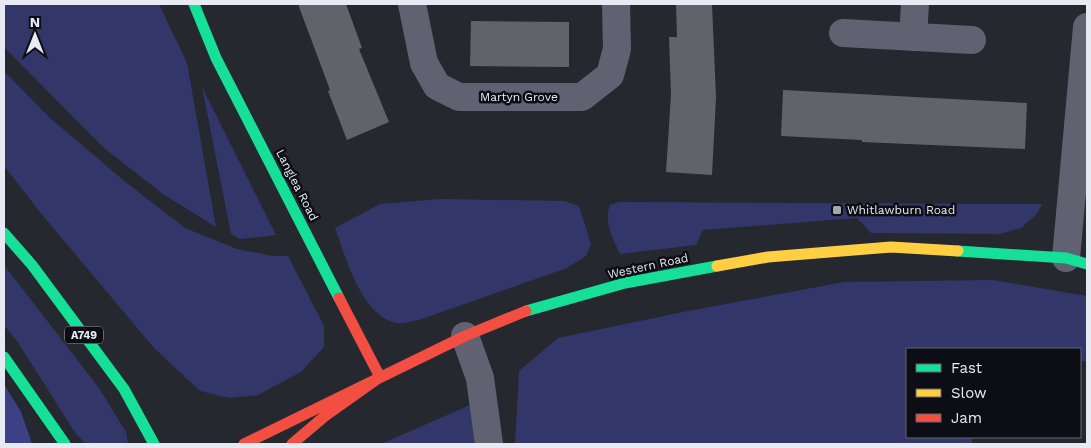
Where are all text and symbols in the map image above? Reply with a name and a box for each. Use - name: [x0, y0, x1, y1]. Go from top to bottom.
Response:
- north arrow: [10, 10, 60, 60]
- text: N: [30, 14, 40, 30]
- street label: Martyn Grove: [480, 90, 558, 104]
- street label: Langlea Road: [273, 147, 321, 223]
- place label: Whitlawburn Road: [847, 203, 955, 217]
- marker: Whitlawburn Road: [831, 204, 843, 216]
- street label: Western Road: [606, 251, 690, 281]
- road number: A749: [65, 326, 103, 344]
- legend: [906, 348, 1081, 438]
- text: Fast: [951, 359, 983, 377]
- text: Slow: [951, 384, 987, 402]
- text: Jam: [951, 409, 982, 427]

